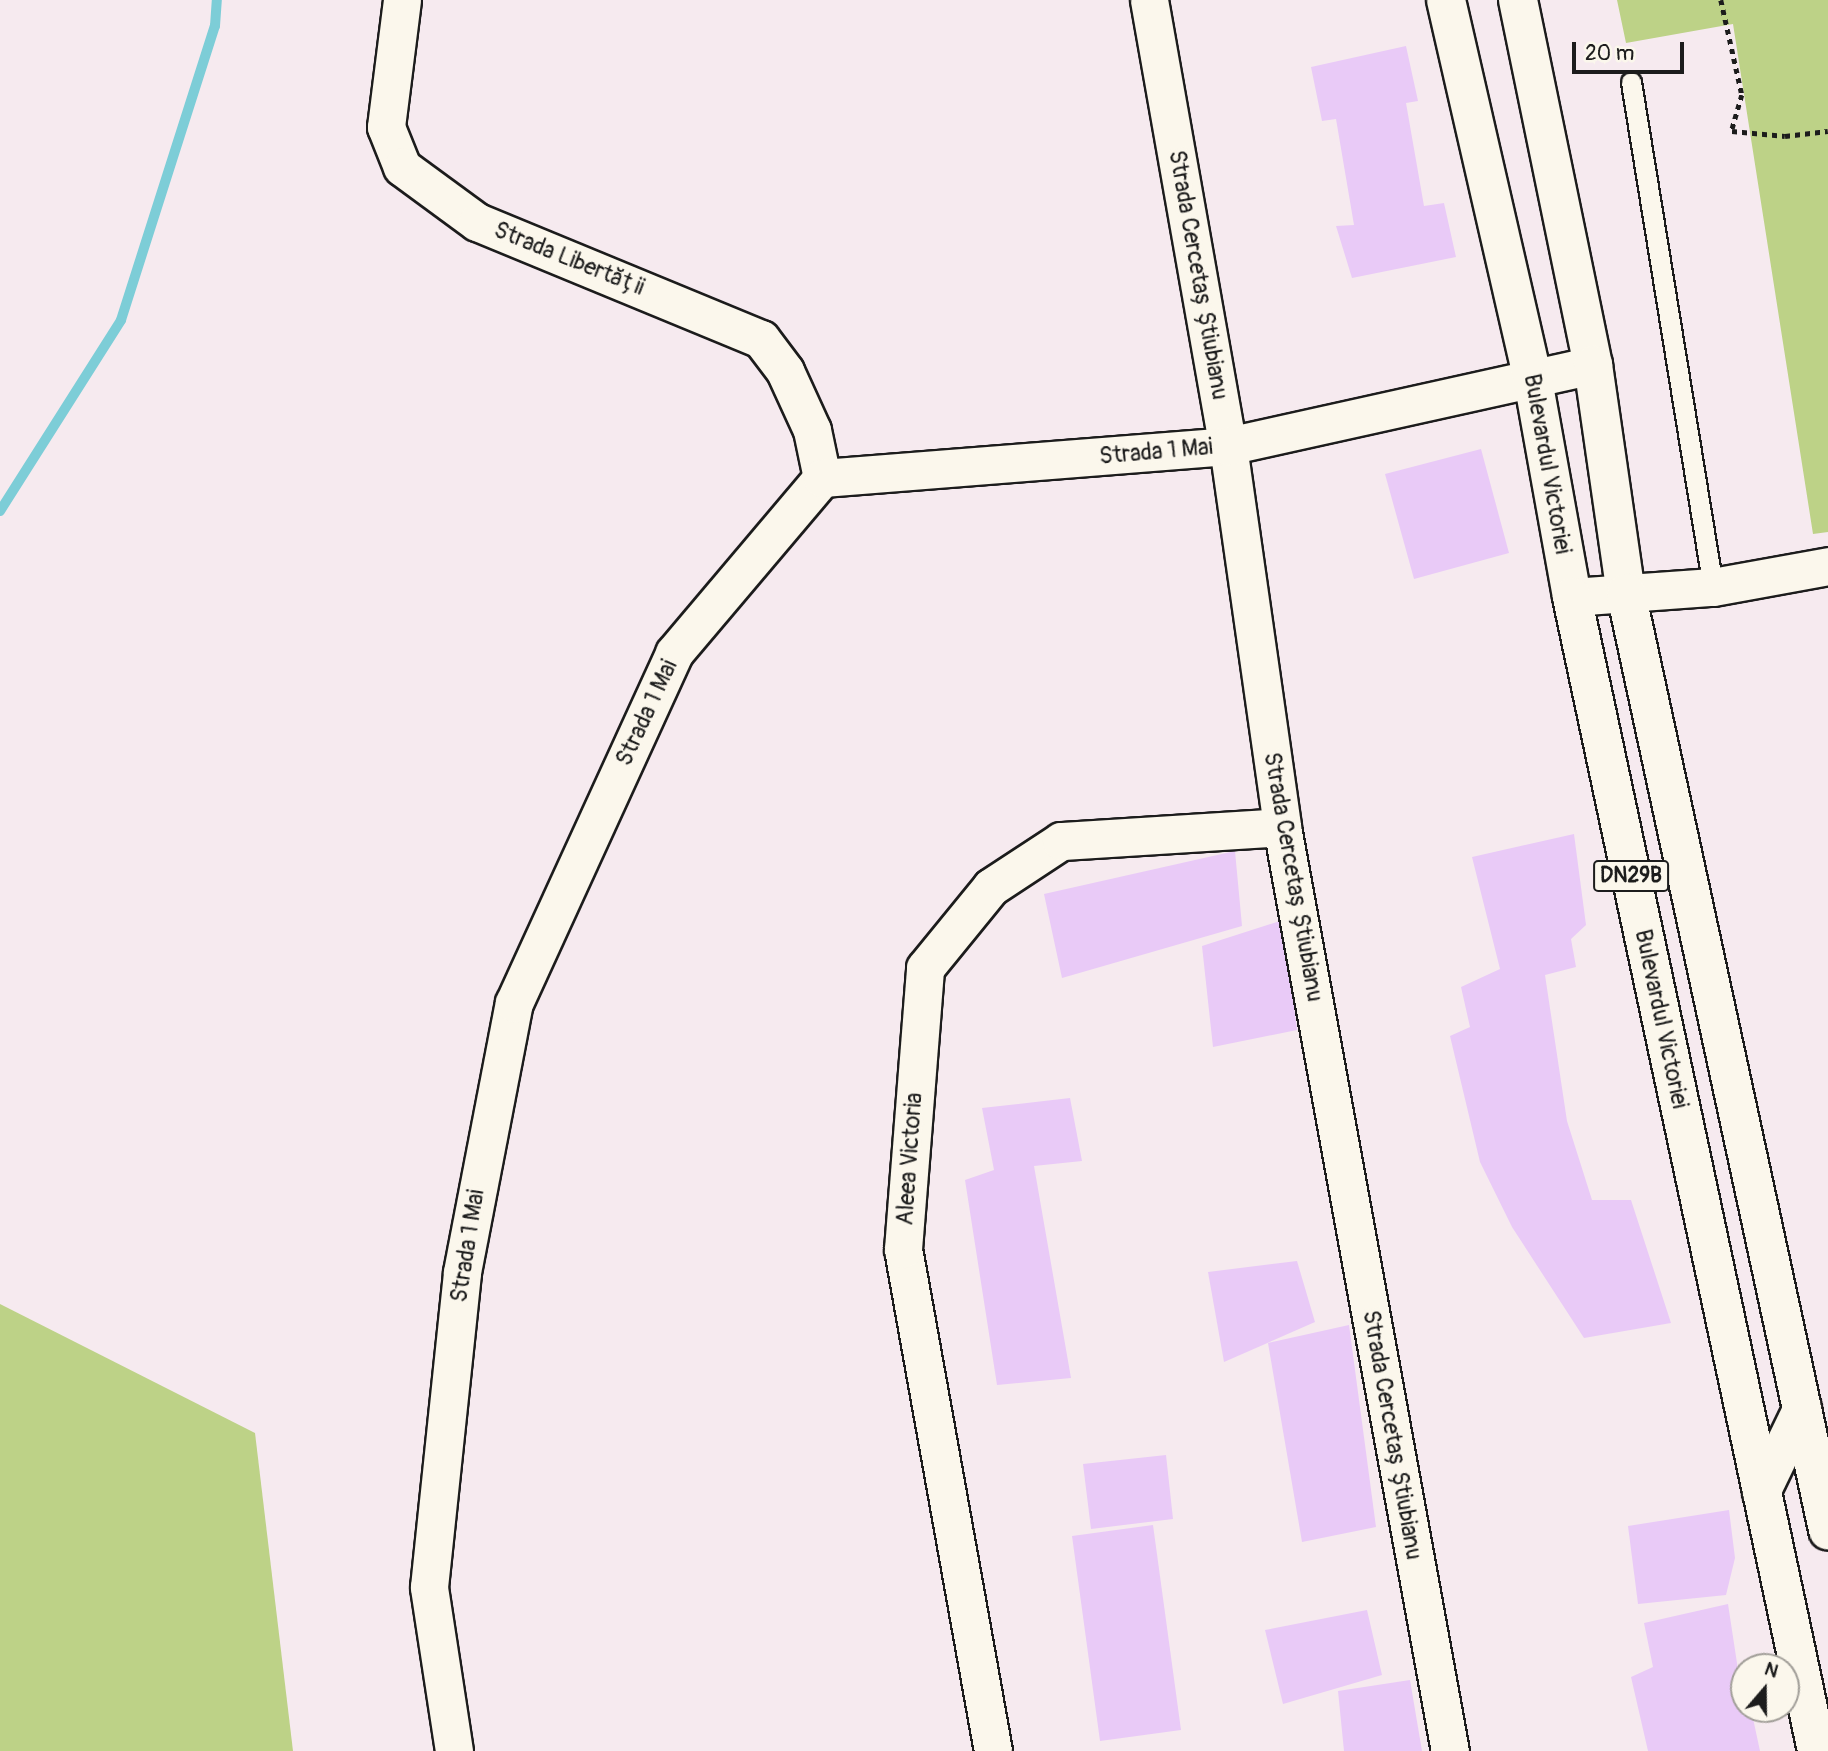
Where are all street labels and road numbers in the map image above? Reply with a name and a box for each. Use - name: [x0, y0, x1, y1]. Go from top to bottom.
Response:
- street label: Strada Cercetaș Știubianu: [1162, 148, 1234, 402]
- street label: Strada Libertății: [490, 216, 648, 302]
- street label: Bulevardul Victoriei: [1518, 372, 1576, 556]
- street label: Strada 1 Mai: [1098, 433, 1214, 471]
- street label: Strada 1 Mai: [610, 656, 684, 770]
- street label: Strada Cercetaș Știubianu: [1257, 750, 1329, 1004]
- road number: DN29B: [1592, 858, 1670, 894]
- street label: Bulevardul Victoriei: [1629, 927, 1693, 1111]
- street label: Aleea Victoria: [892, 1092, 928, 1226]
- street label: Strada 1 Mai: [445, 1188, 491, 1304]
- street label: Strada Cercetaș Știubianu: [1356, 1308, 1428, 1562]

